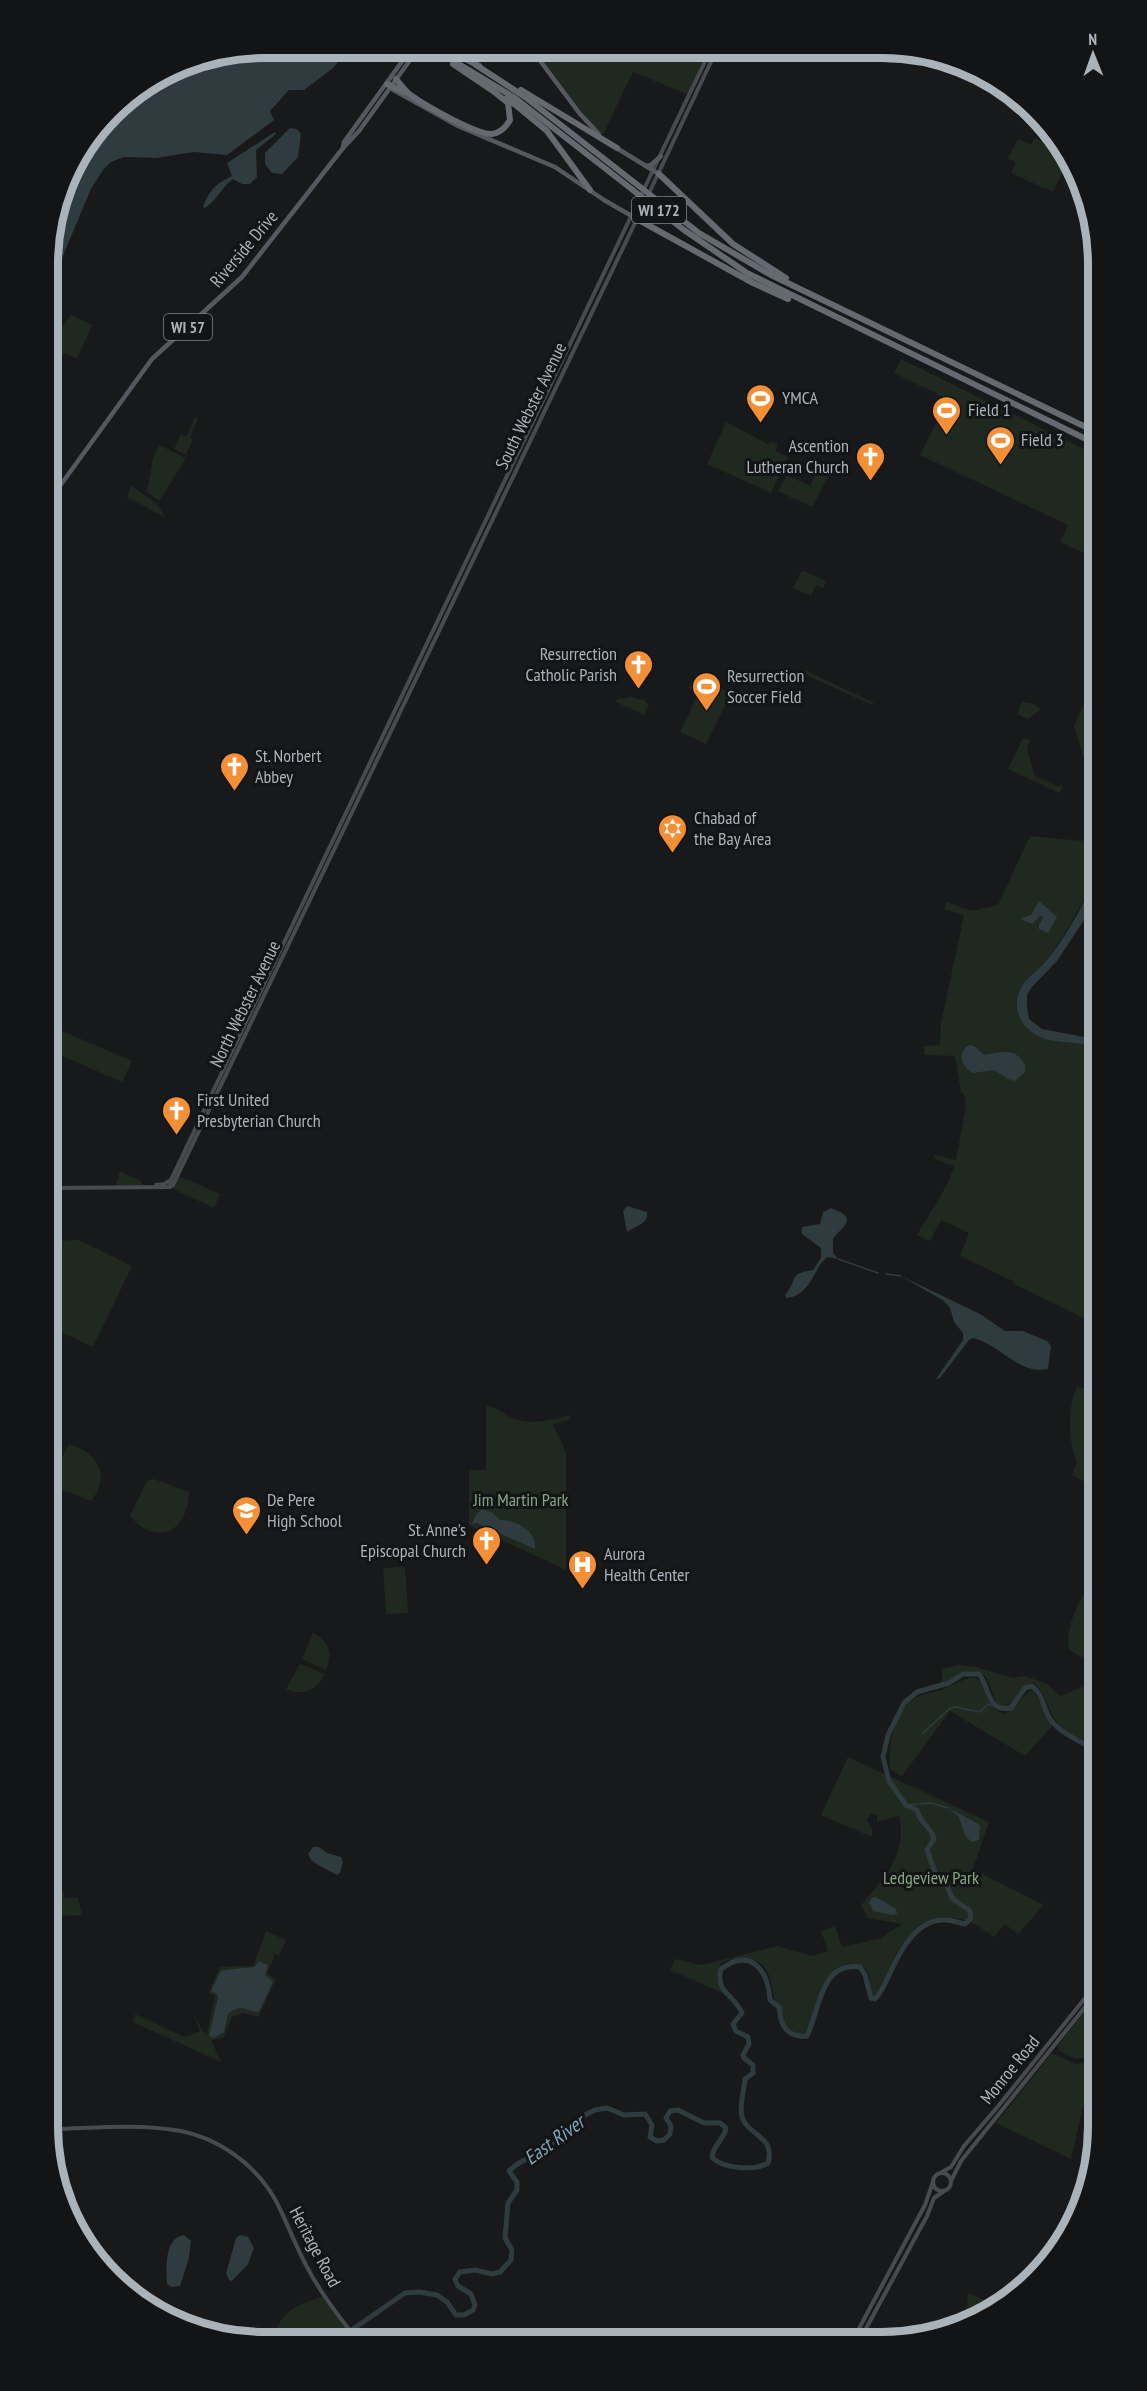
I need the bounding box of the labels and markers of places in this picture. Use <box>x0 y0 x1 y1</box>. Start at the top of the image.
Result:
sports icon: YMCA <box>745 382 777 424</box>
place label: YMCA <box>782 386 818 409</box>
sports icon: Field 1 <box>931 394 963 436</box>
place label: Field 1 <box>968 398 1011 421</box>
sports icon: Field 3 <box>984 424 1016 466</box>
place label: Field 3 <box>1021 428 1064 451</box>
place label: Ascention Lutheran Church <box>747 434 849 478</box>
church icon: Ascention Lutheran Church <box>854 440 886 482</box>
place label: Resurrection Catholic Parish <box>525 642 617 686</box>
church icon: Resurrection Catholic Parish <box>622 648 654 690</box>
place label: Resurrection Soccer Field <box>727 664 804 708</box>
sports icon: Resurrection Soccer Field <box>690 670 722 712</box>
place label: St. Norbert Abbey <box>255 744 321 788</box>
church icon: St. Norbert Abbey <box>218 750 250 792</box>
place label: Chabad of the Bay Area <box>694 806 771 850</box>
synagogue icon: Chabad of the Bay Area <box>657 812 689 854</box>
place label: First United Presbyterian Church <box>197 1088 321 1132</box>
church icon: First United Presbyterian Church <box>160 1094 192 1136</box>
place label: De Pere High School <box>267 1488 343 1532</box>
school or university icon: De Pere High School <box>230 1494 262 1536</box>
place label: St. Anne's Episcopal Church <box>360 1518 466 1562</box>
church icon: St. Anne's Episcopal Church <box>471 1524 503 1566</box>
place label: Aurora Health Center <box>604 1542 689 1586</box>
hospital icon: Aurora Health Center <box>567 1548 599 1590</box>

